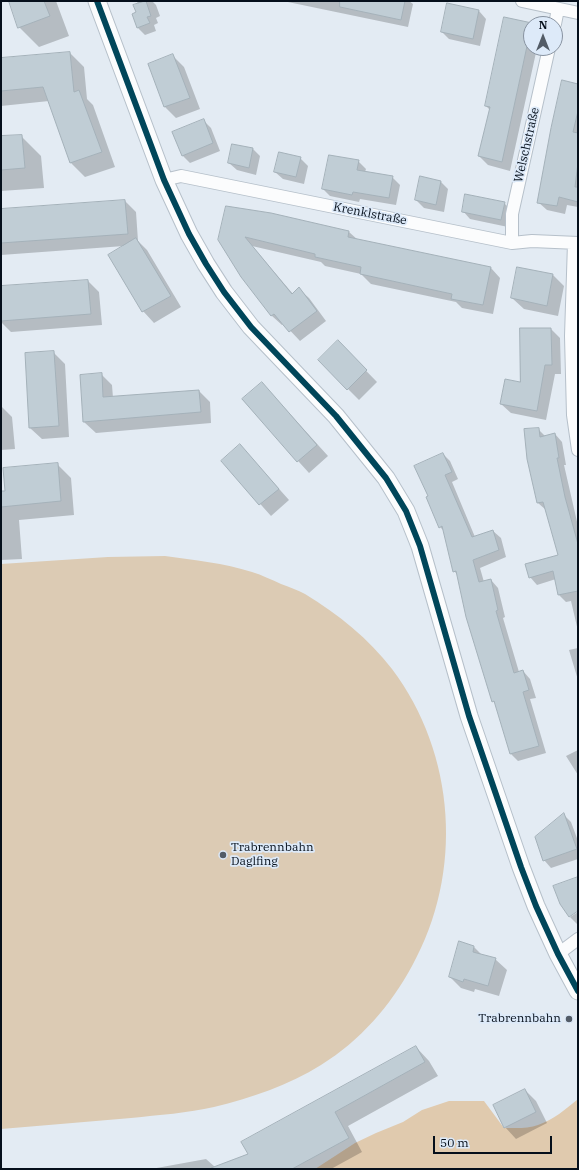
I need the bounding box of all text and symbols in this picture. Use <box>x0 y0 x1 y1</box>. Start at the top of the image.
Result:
north arrow <box>523 16 563 56</box>
text: N <box>539 18 547 32</box>
street label: Welschstraße <box>511 106 543 184</box>
street label: Krenklstraße <box>332 200 408 228</box>
place label: Trabrennbahn Daglfing <box>231 841 314 869</box>
marker: Trabrennbahn Daglfing <box>218 850 228 860</box>
place label: Trabrennbahn <box>478 1012 561 1026</box>
marker: Trabrennbahn <box>564 1014 574 1024</box>
scale bar <box>435 1128 554 1154</box>
text: 50 m <box>440 1135 469 1150</box>

